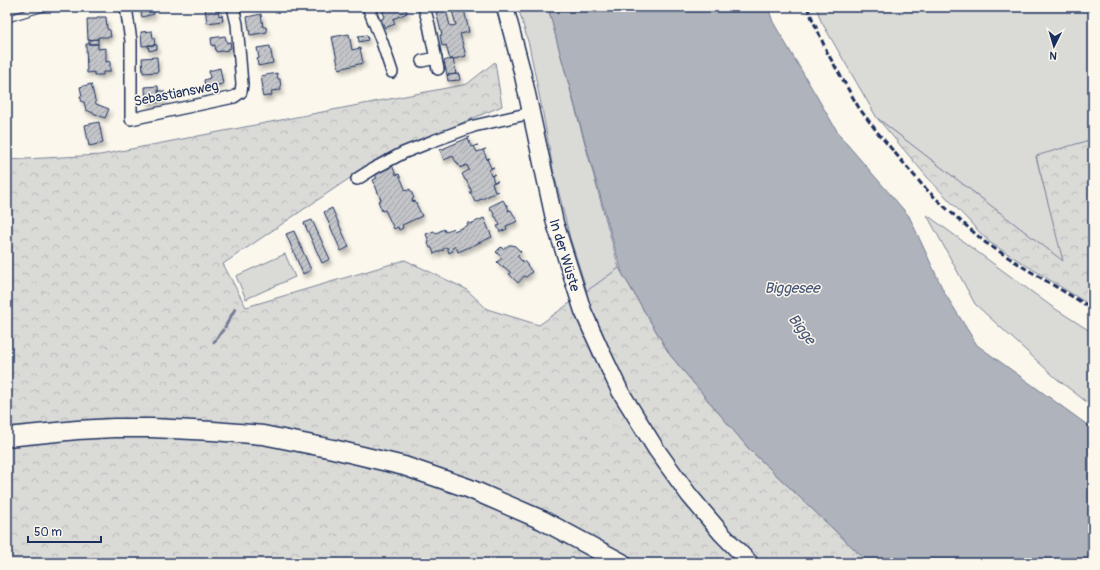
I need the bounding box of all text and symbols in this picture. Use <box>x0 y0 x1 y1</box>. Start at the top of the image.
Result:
north arrow <box>1034 26 1074 66</box>
text: N <box>1048 49 1057 62</box>
street label: Sebastiansweg <box>132 77 220 110</box>
street label: In der Wüste <box>545 217 584 294</box>
water label: Biggesee <box>764 279 821 298</box>
water label: Bigge <box>784 310 820 350</box>
scale bar <box>28 518 101 544</box>
text: 50 m <box>34 525 62 540</box>

